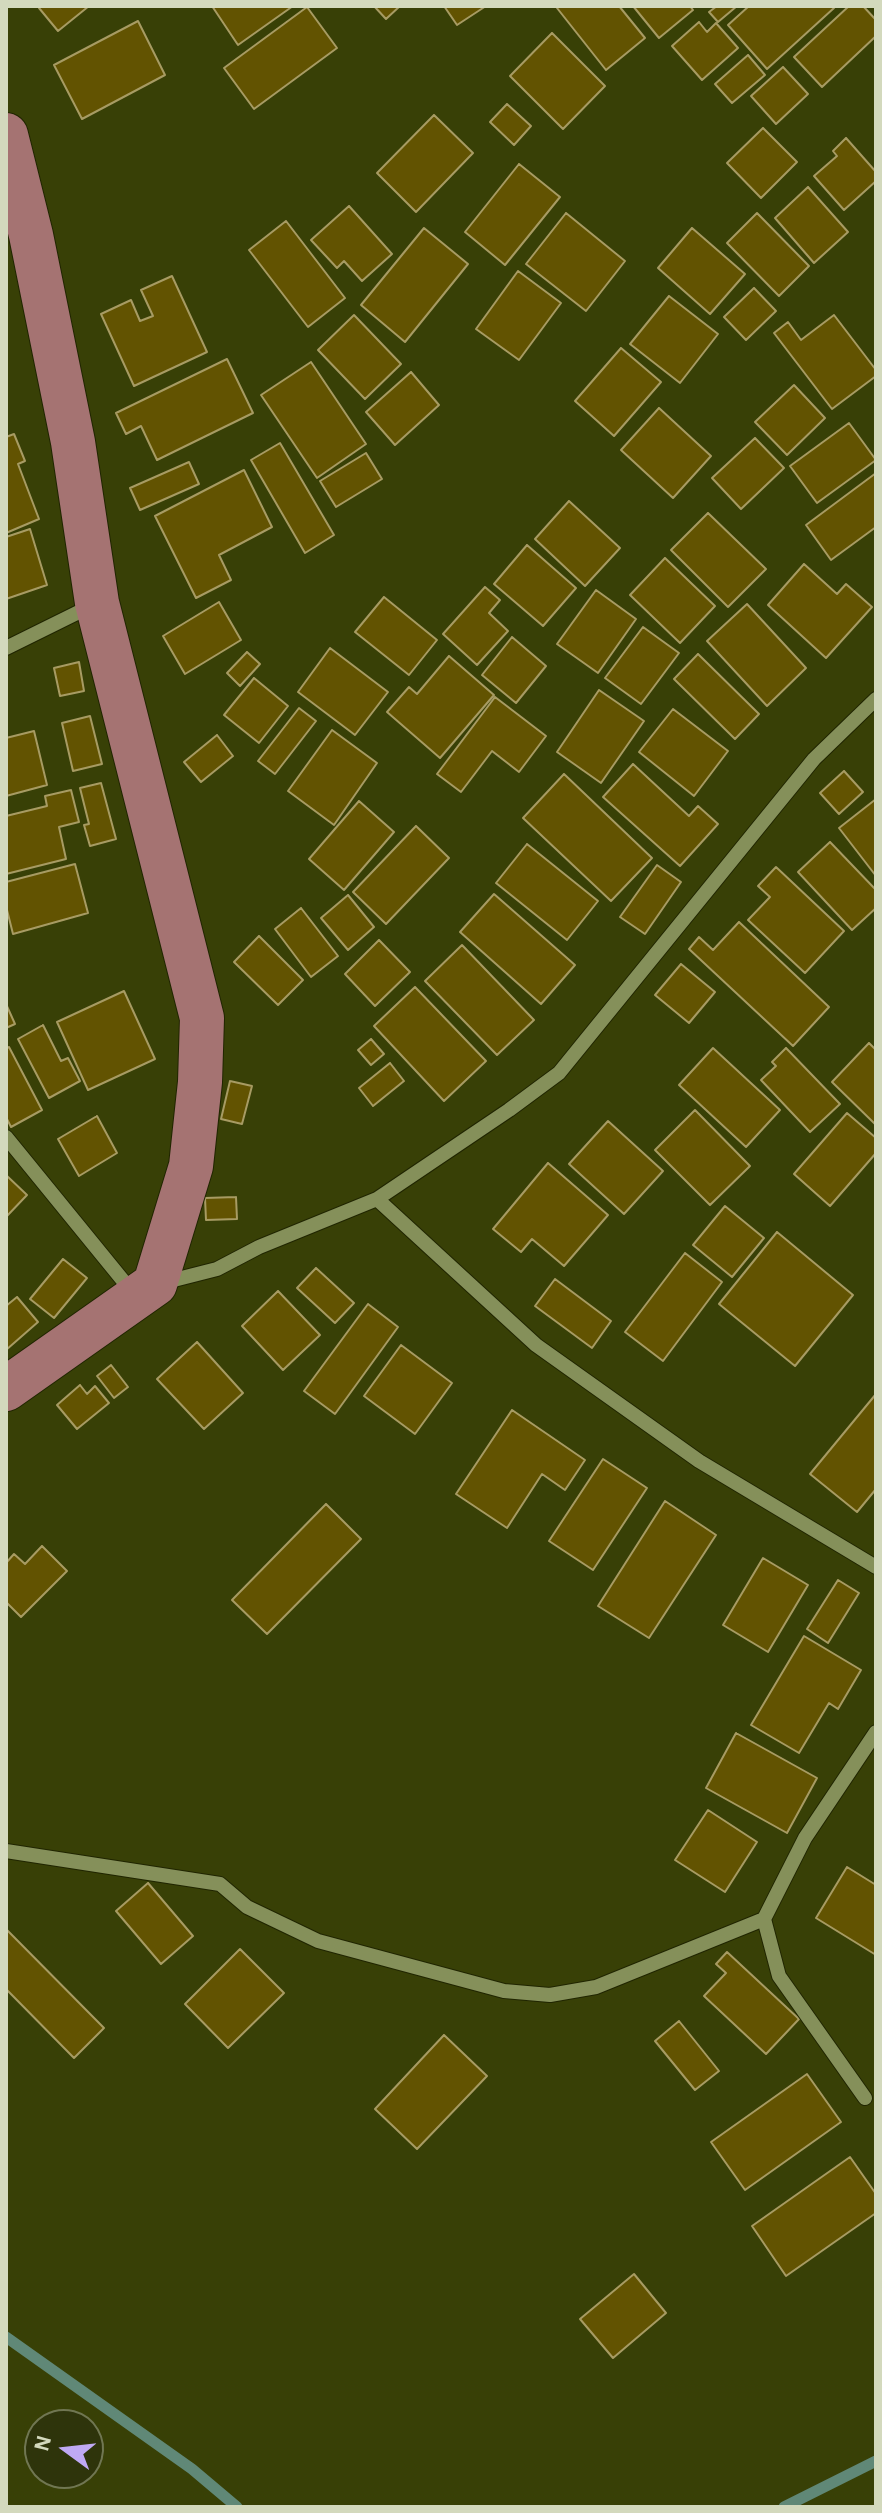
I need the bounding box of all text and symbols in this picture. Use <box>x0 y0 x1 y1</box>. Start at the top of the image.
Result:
north arrow <box>24 2409 104 2489</box>
text: N <box>30 2433 55 2454</box>

